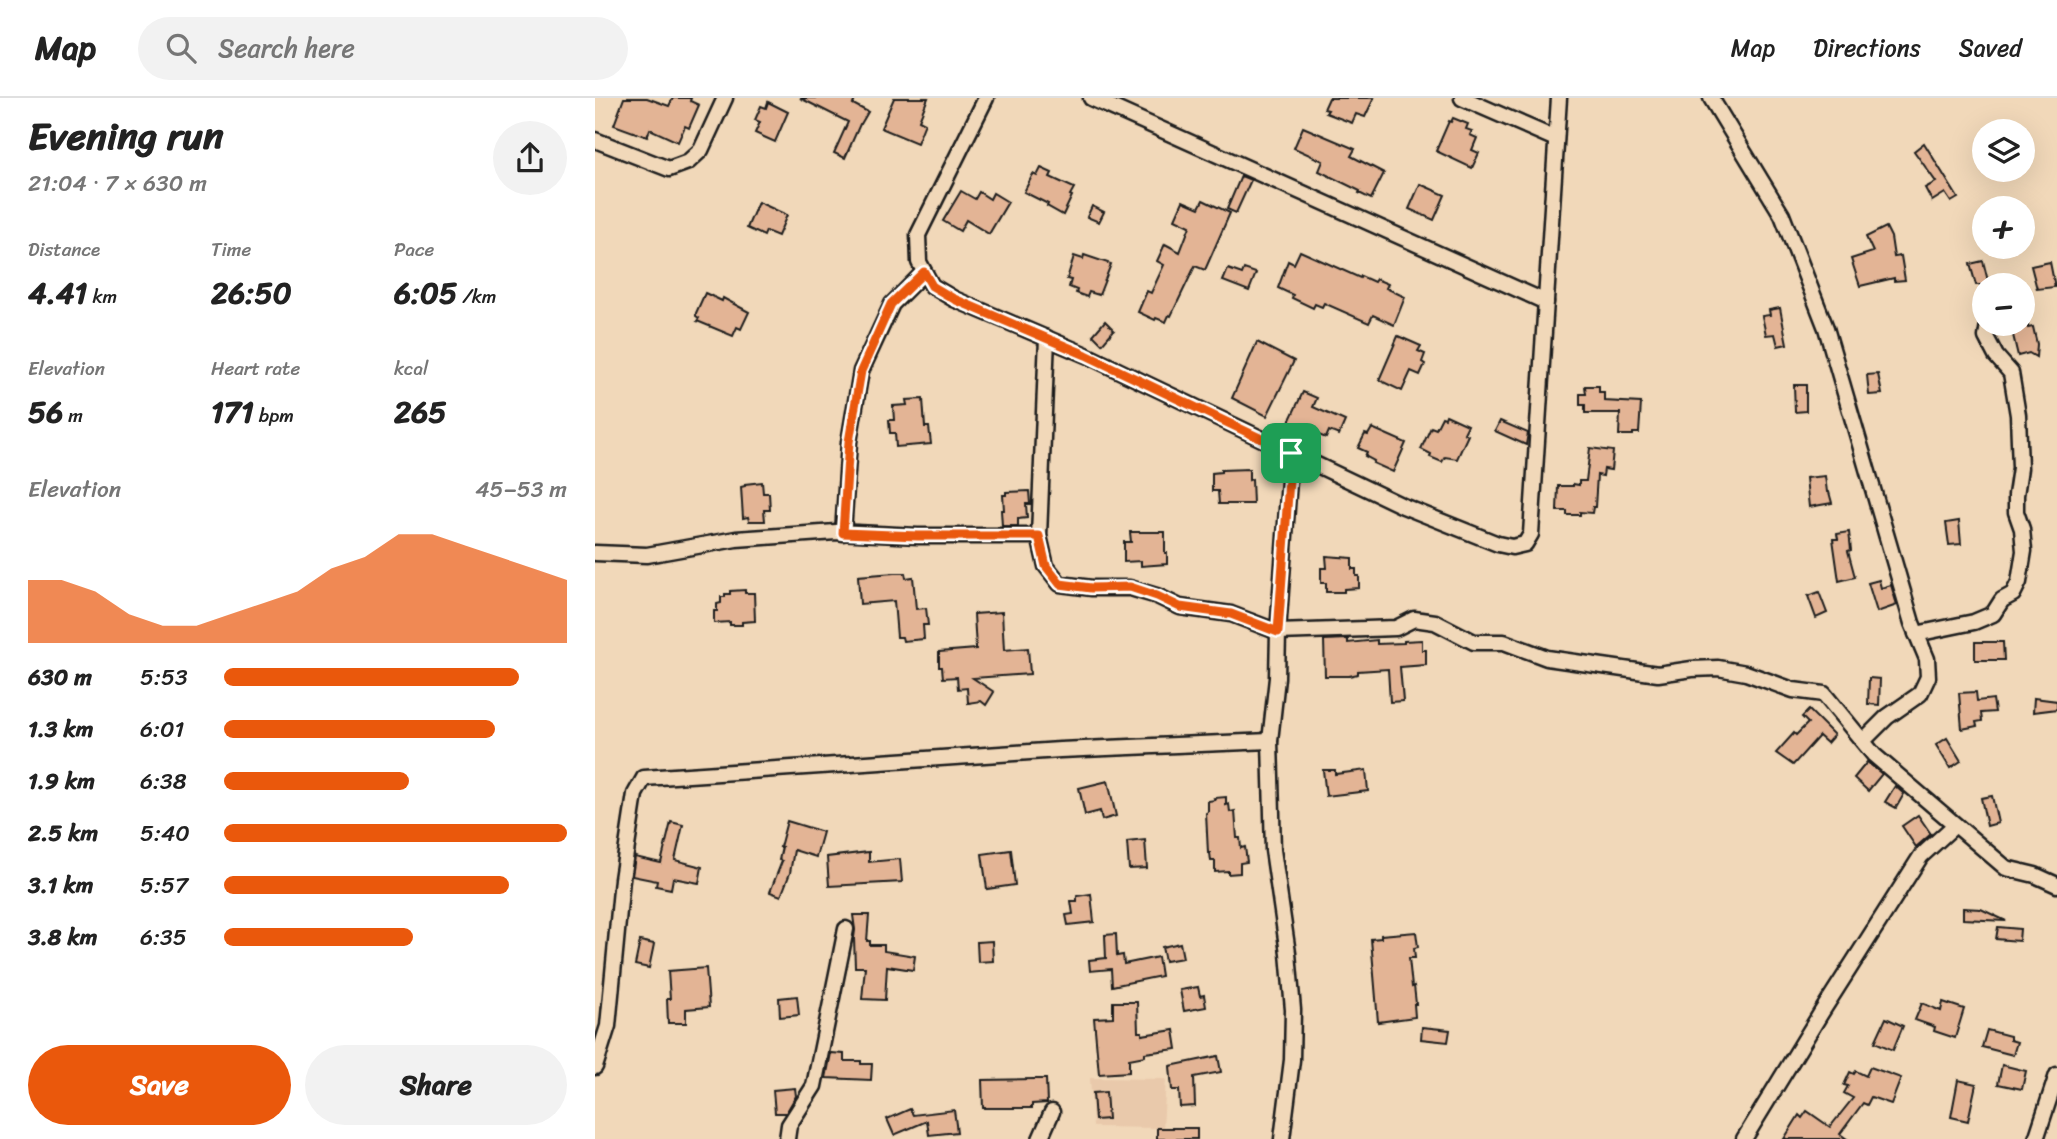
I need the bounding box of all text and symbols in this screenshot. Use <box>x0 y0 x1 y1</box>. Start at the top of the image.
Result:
search box <box>138 17 628 80</box>
text: Map <box>35 19 96 77</box>
text: Search here <box>218 25 355 71</box>
text: Map <box>1731 27 1775 69</box>
text: Directions <box>1813 27 1921 69</box>
text: Saved <box>1959 27 2022 69</box>
icon: search <box>162 29 200 67</box>
text: Evening run <box>28 103 224 170</box>
map controls <box>1972 119 2035 336</box>
button: layers <box>1972 119 2035 182</box>
button: share <box>493 121 567 195</box>
text: 21:04 · 7 × 630 m <box>28 163 207 204</box>
button: + <box>1972 196 2035 259</box>
text: Distance <box>28 233 100 266</box>
text: Time <box>211 233 251 266</box>
text: Pace <box>394 233 434 266</box>
text: 4.41 <box>28 266 87 320</box>
text: 26:50 <box>211 266 292 320</box>
text: 6:05 <box>394 266 457 320</box>
button: − <box>1972 273 2035 336</box>
text: km <box>87 280 117 313</box>
text: /km <box>457 280 496 313</box>
text: Elevation <box>28 352 105 385</box>
text: Heart rate <box>211 352 300 385</box>
text: kcal <box>394 352 429 385</box>
text: 56 <box>28 385 63 439</box>
text: 171 <box>211 385 254 439</box>
text: 265 <box>394 385 447 439</box>
text: m <box>63 399 83 432</box>
text: bpm <box>254 399 294 432</box>
pin <box>1261 423 1321 483</box>
icon: arrive <box>1272 434 1310 472</box>
text: Elevation <box>28 469 121 510</box>
text: 45–53 m <box>475 469 567 510</box>
text: 630 m <box>28 657 92 698</box>
text: 5:53 <box>140 657 188 698</box>
text: 1.3 km <box>28 709 93 750</box>
text: 6:01 <box>140 709 184 750</box>
text: 1.9 km <box>28 761 95 802</box>
text: 6:38 <box>140 761 187 802</box>
text: 2.5 km <box>28 813 98 854</box>
text: 5:40 <box>140 813 190 854</box>
text: 3.1 km <box>28 865 93 906</box>
text: 5:57 <box>140 865 188 906</box>
text: 3.8 km <box>28 917 97 958</box>
text: 6:35 <box>140 917 187 958</box>
button: Save <box>28 1045 291 1125</box>
button: Share <box>305 1045 567 1125</box>

